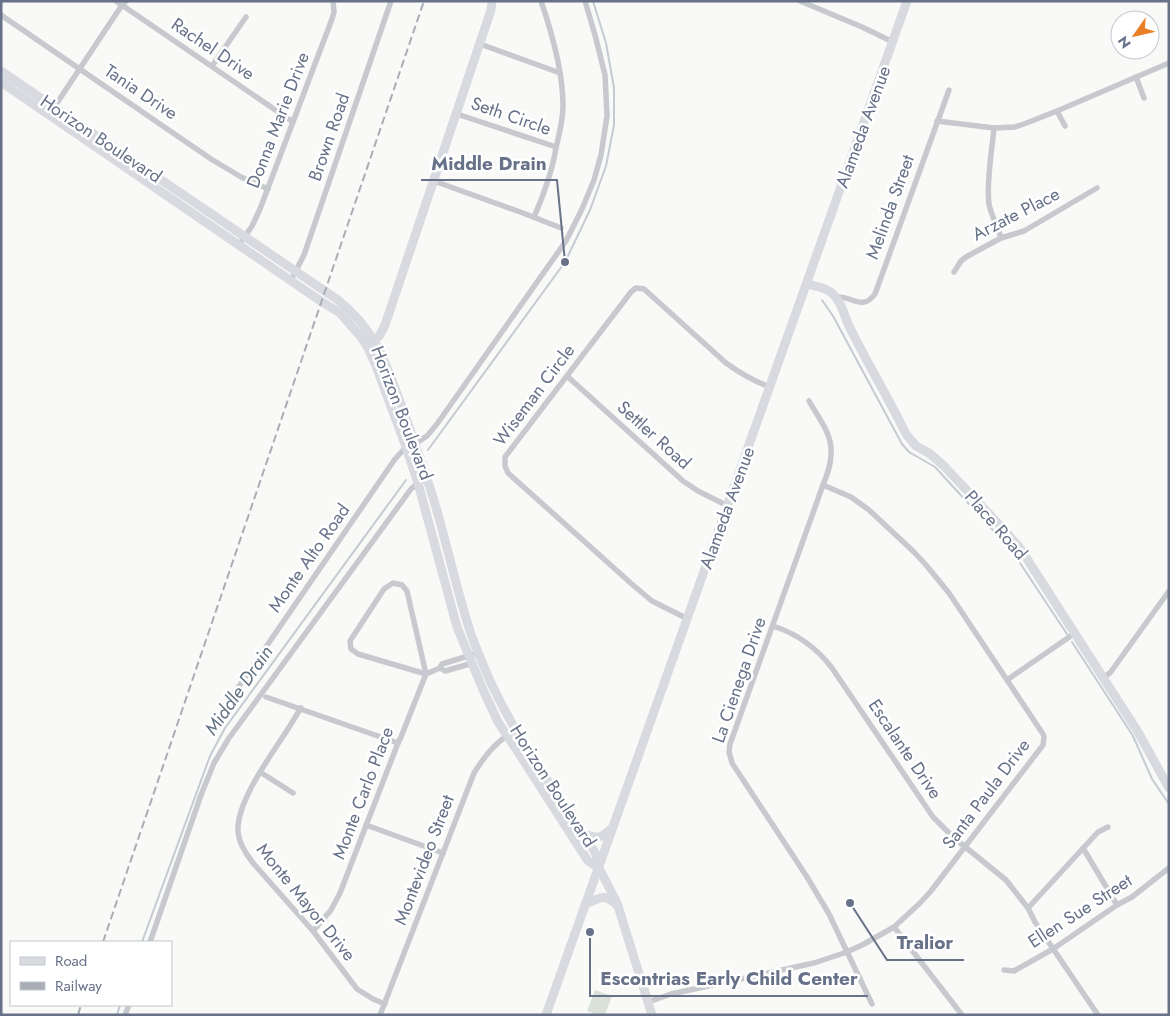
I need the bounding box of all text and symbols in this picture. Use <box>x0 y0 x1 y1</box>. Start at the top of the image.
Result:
north arrow <box>1110 10 1160 60</box>
street label: Rachel Drive <box>166 11 260 87</box>
text: N <box>1113 32 1136 52</box>
street label: Donna Marie Drive <box>240 48 316 192</box>
street label: Tania Drive <box>99 58 183 126</box>
street label: Alameda Avenue <box>829 62 897 192</box>
street label: Horizon Boulevard <box>35 89 167 189</box>
street label: Brown Road <box>302 90 356 184</box>
street label: Seth Circle <box>467 90 555 142</box>
callout: Middle Drain <box>421 146 557 180</box>
text: Middle Drain <box>431 150 547 177</box>
street label: Melinda Street <box>859 151 921 263</box>
street label: Arzate Place <box>968 181 1064 247</box>
street label: Wiseman Circle <box>487 339 581 451</box>
street label: Horizon Boulevard <box>364 342 440 484</box>
street label: Settler Road <box>611 395 697 475</box>
street label: Alameda Avenue <box>693 443 761 573</box>
street label: Place Road <box>958 484 1034 566</box>
street label: Monte Alto Road <box>262 498 356 618</box>
street label: La Cienega Drive <box>705 614 773 746</box>
water label: Middle Drain <box>198 640 279 741</box>
street label: Escalante Drive <box>862 694 948 804</box>
street label: Horizon Boulevard <box>504 719 602 853</box>
street label: Monte Carlo Place <box>326 723 400 863</box>
street label: Santa Paula Drive <box>936 733 1036 855</box>
street label: Montevideo Street <box>387 791 461 929</box>
street label: Monte Mayor Drive <box>250 837 362 967</box>
street label: Ellen Sue Street <box>1023 867 1138 954</box>
callout: Tralior <box>887 926 964 960</box>
text: Tralior <box>897 929 953 956</box>
legend <box>10 941 172 1006</box>
text: Road <box>55 950 87 972</box>
callout: Escontrias Early Child Center <box>590 962 868 996</box>
text: Escontrias Early Child Center <box>600 965 858 992</box>
text: Railway <box>55 975 102 997</box>

